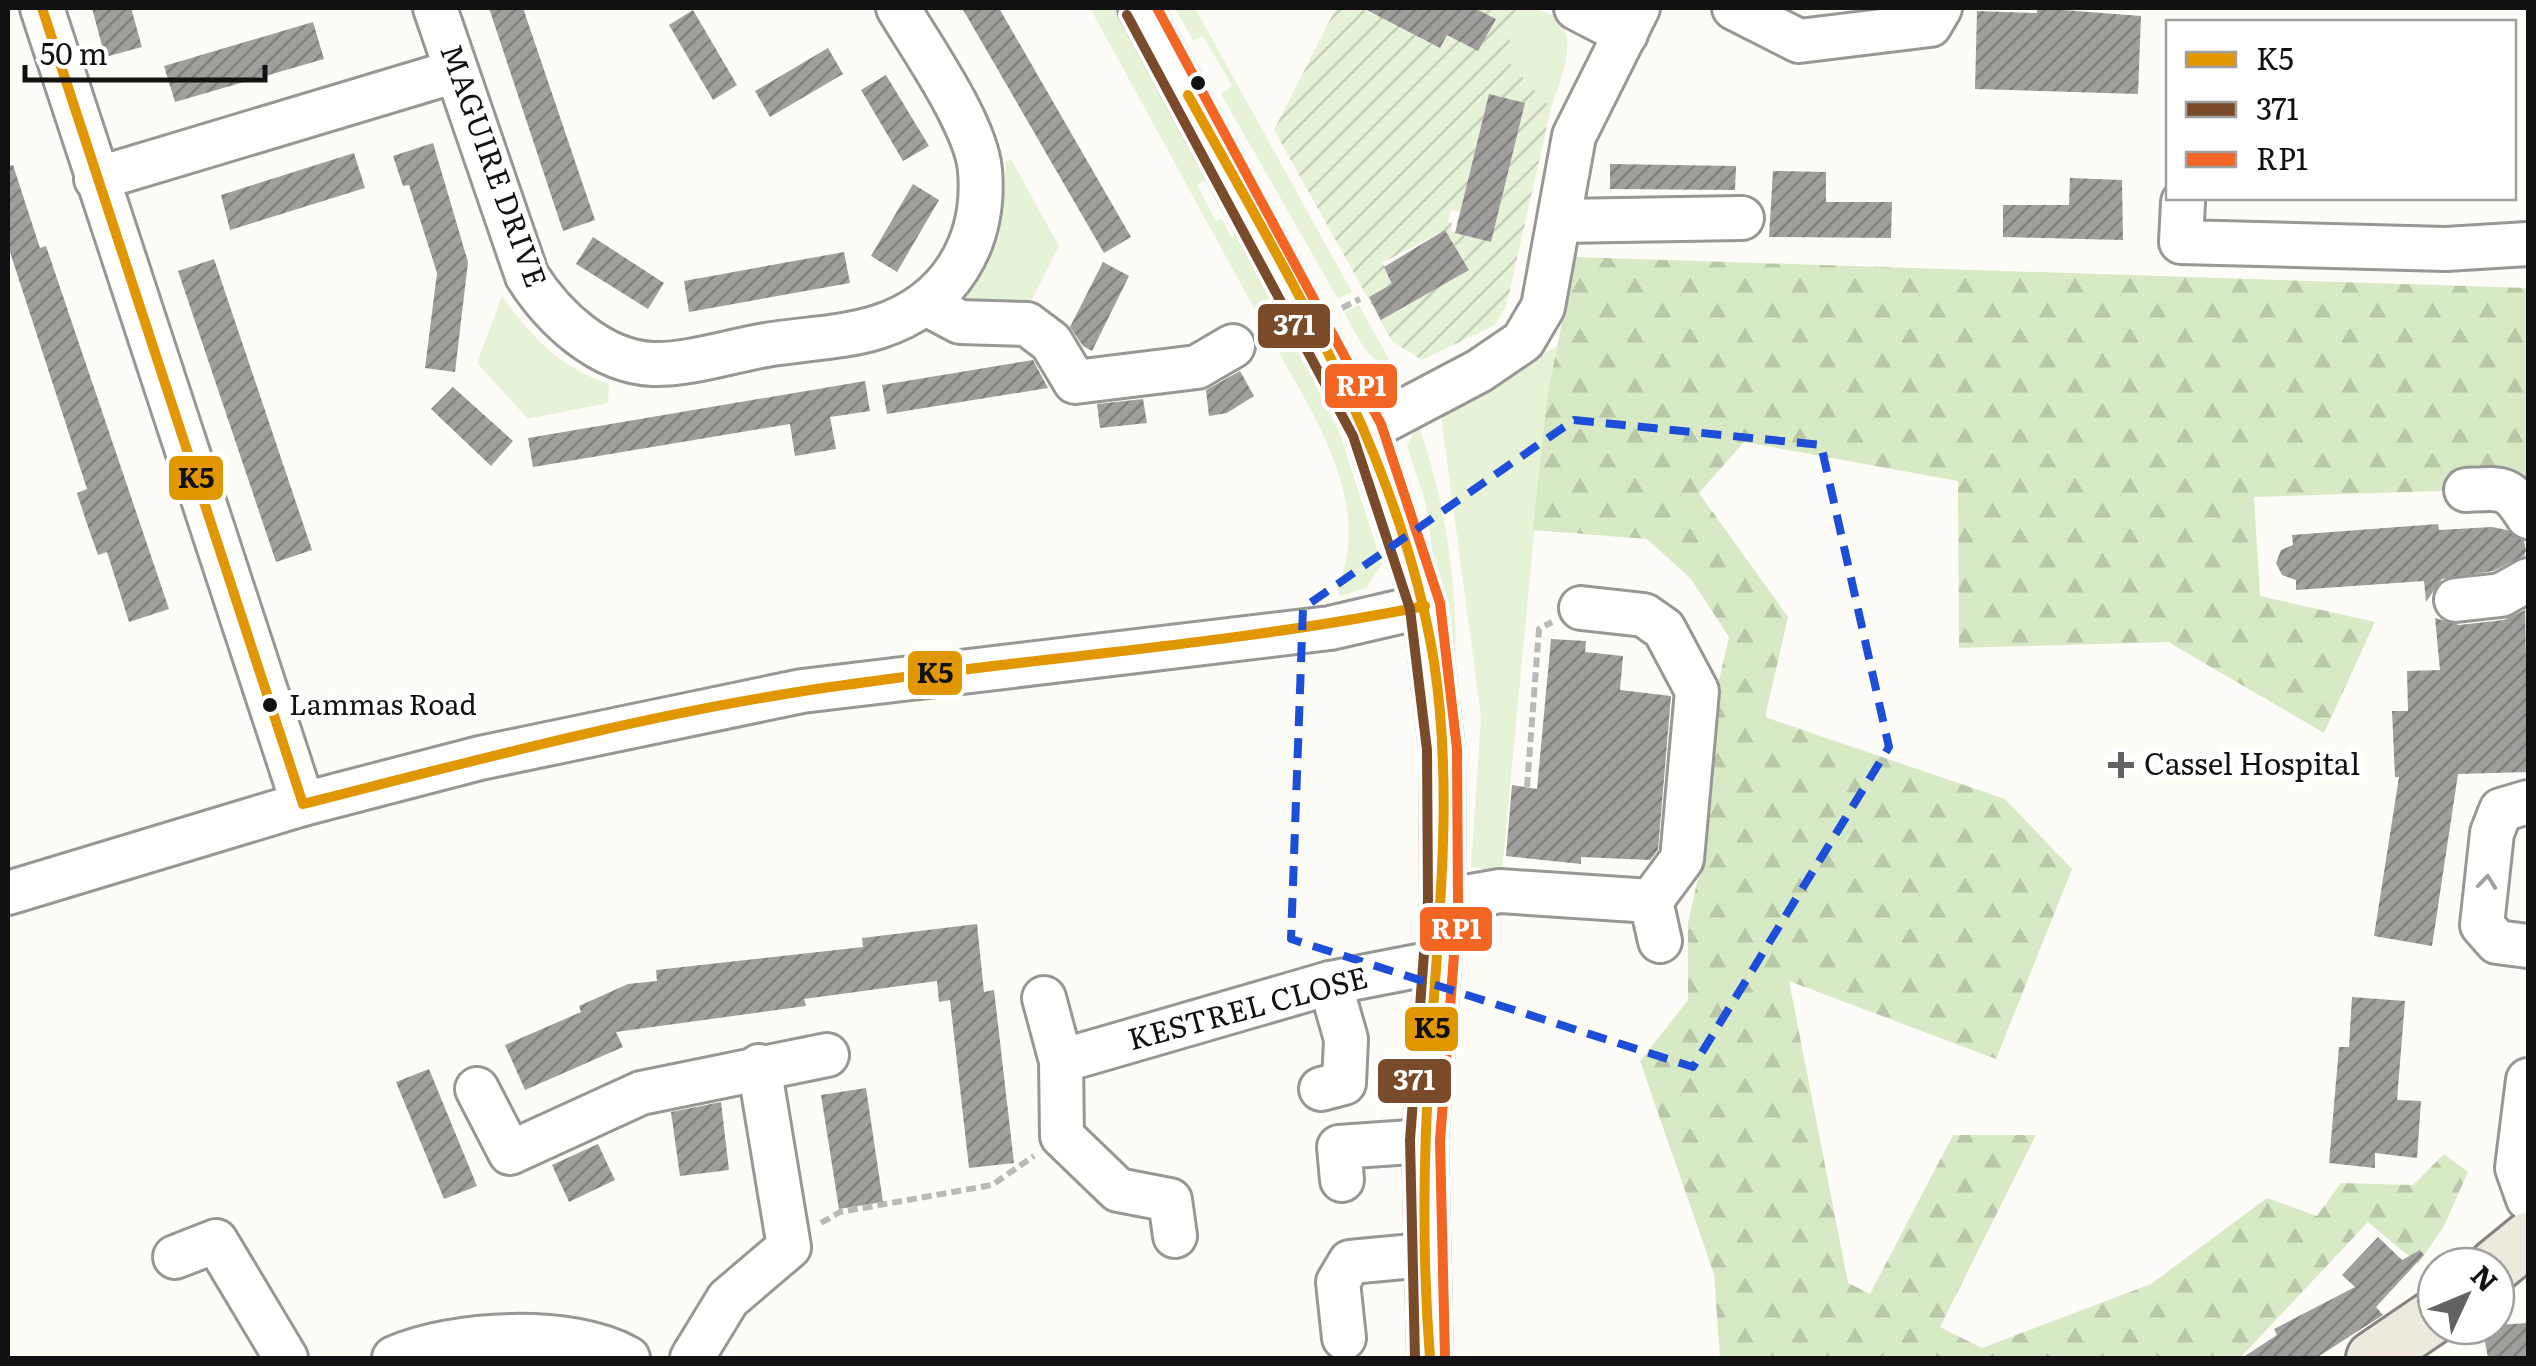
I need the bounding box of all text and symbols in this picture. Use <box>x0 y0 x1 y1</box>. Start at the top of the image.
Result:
scale bar <box>25 20 265 82</box>
legend <box>2166 20 2516 200</box>
text: 50 m <box>40 30 108 74</box>
text: K5 <box>2256 35 2294 79</box>
street label: MAGUIRE DRIVE <box>431 37 560 293</box>
unlabelled marker <box>1188 73 1208 93</box>
text: 371 <box>2256 85 2299 129</box>
text: RP1 <box>2256 135 2308 179</box>
line badge: 371 <box>1256 302 1332 350</box>
text: 371 <box>1273 302 1315 344</box>
line badge: RP1 <box>1323 362 1399 410</box>
text: RP1 <box>1336 363 1387 405</box>
line badge: K5 <box>167 454 225 502</box>
text: K5 <box>177 455 215 497</box>
line badge: K5 <box>906 649 964 697</box>
text: K5 <box>916 650 954 692</box>
place label: Lammas Road <box>289 682 477 724</box>
marker: Lammas Road <box>260 695 280 715</box>
place label: Cassel Hospital <box>2144 740 2360 784</box>
marker: Cassel Hospital <box>2108 752 2134 778</box>
one-way arrow <box>2476 874 2497 890</box>
line badge: RP1 <box>1418 905 1494 953</box>
text: RP1 <box>1431 906 1482 948</box>
street label: KESTREL CLOSE <box>1122 953 1372 1059</box>
line badge: K5 <box>1403 1005 1460 1053</box>
text: K5 <box>1413 1005 1451 1047</box>
line badge: 371 <box>1376 1057 1453 1105</box>
text: 371 <box>1393 1057 1435 1099</box>
north arrow <box>2416 1246 2516 1346</box>
text: N <box>2462 1254 2509 1300</box>

